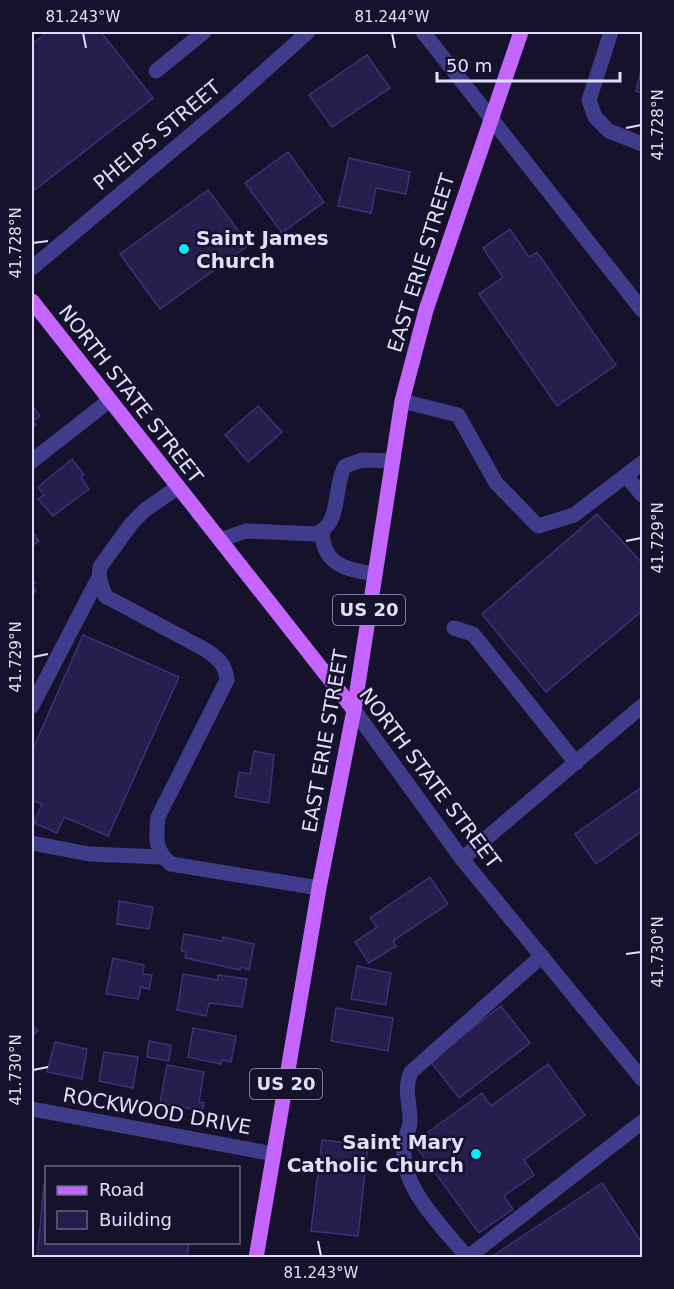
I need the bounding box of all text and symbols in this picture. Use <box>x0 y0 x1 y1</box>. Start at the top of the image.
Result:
text: 81.243°W <box>46 8 121 26</box>
text: 81.244°W <box>355 8 430 26</box>
scale bar <box>437 45 620 83</box>
text: 50 m <box>446 55 492 76</box>
street label: PHELPS STREET <box>89 74 226 195</box>
text: 41.728°N <box>649 89 667 161</box>
street label: EAST ERIE STREET <box>382 170 460 355</box>
text: 41.728°N <box>7 207 25 279</box>
place label: Saint James Church <box>196 226 329 273</box>
marker: Saint James Church <box>177 242 191 256</box>
street label: NORTH STATE STREET <box>54 300 209 489</box>
text: 41.729°N <box>649 502 667 574</box>
road number: US 20 <box>333 595 405 625</box>
text: 41.729°N <box>7 621 25 693</box>
street label: EAST ERIE STREET <box>297 647 353 834</box>
street label: NORTH STATE STREET <box>354 683 506 874</box>
text: 41.730°N <box>649 916 667 988</box>
text: 41.730°N <box>7 1034 25 1106</box>
road number: US 20 <box>250 1069 322 1099</box>
street label: ROCKWOOD DRIVE <box>61 1083 253 1139</box>
place label: Saint Mary Catholic Church <box>287 1130 464 1177</box>
marker: Saint Mary Catholic Church <box>469 1147 483 1161</box>
legend <box>45 1166 240 1244</box>
text: Road <box>99 1179 144 1200</box>
text: Building <box>99 1209 172 1230</box>
text: 81.243°W <box>284 1264 359 1282</box>

